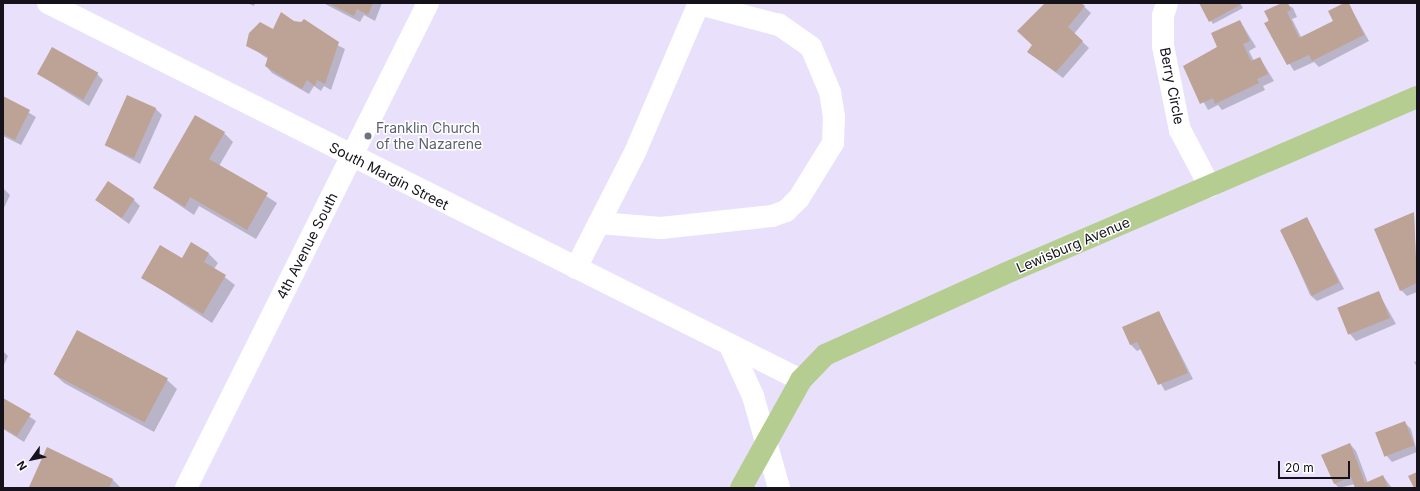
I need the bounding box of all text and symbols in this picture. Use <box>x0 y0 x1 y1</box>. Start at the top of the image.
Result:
street label: Berry Circle <box>1156 46 1188 126</box>
place label: Franklin Church of the Nazarene <box>376 120 482 152</box>
marker: Franklin Church of the Nazarene <box>363 131 373 141</box>
street label: South Margin Street <box>327 139 451 213</box>
street label: 4th Avenue South <box>273 190 341 302</box>
street label: Lewisburg Avenue <box>1014 214 1132 276</box>
north arrow <box>12 439 52 479</box>
scale bar <box>1280 453 1352 479</box>
text: N <box>14 458 30 473</box>
text: 20 m <box>1285 460 1314 475</box>

